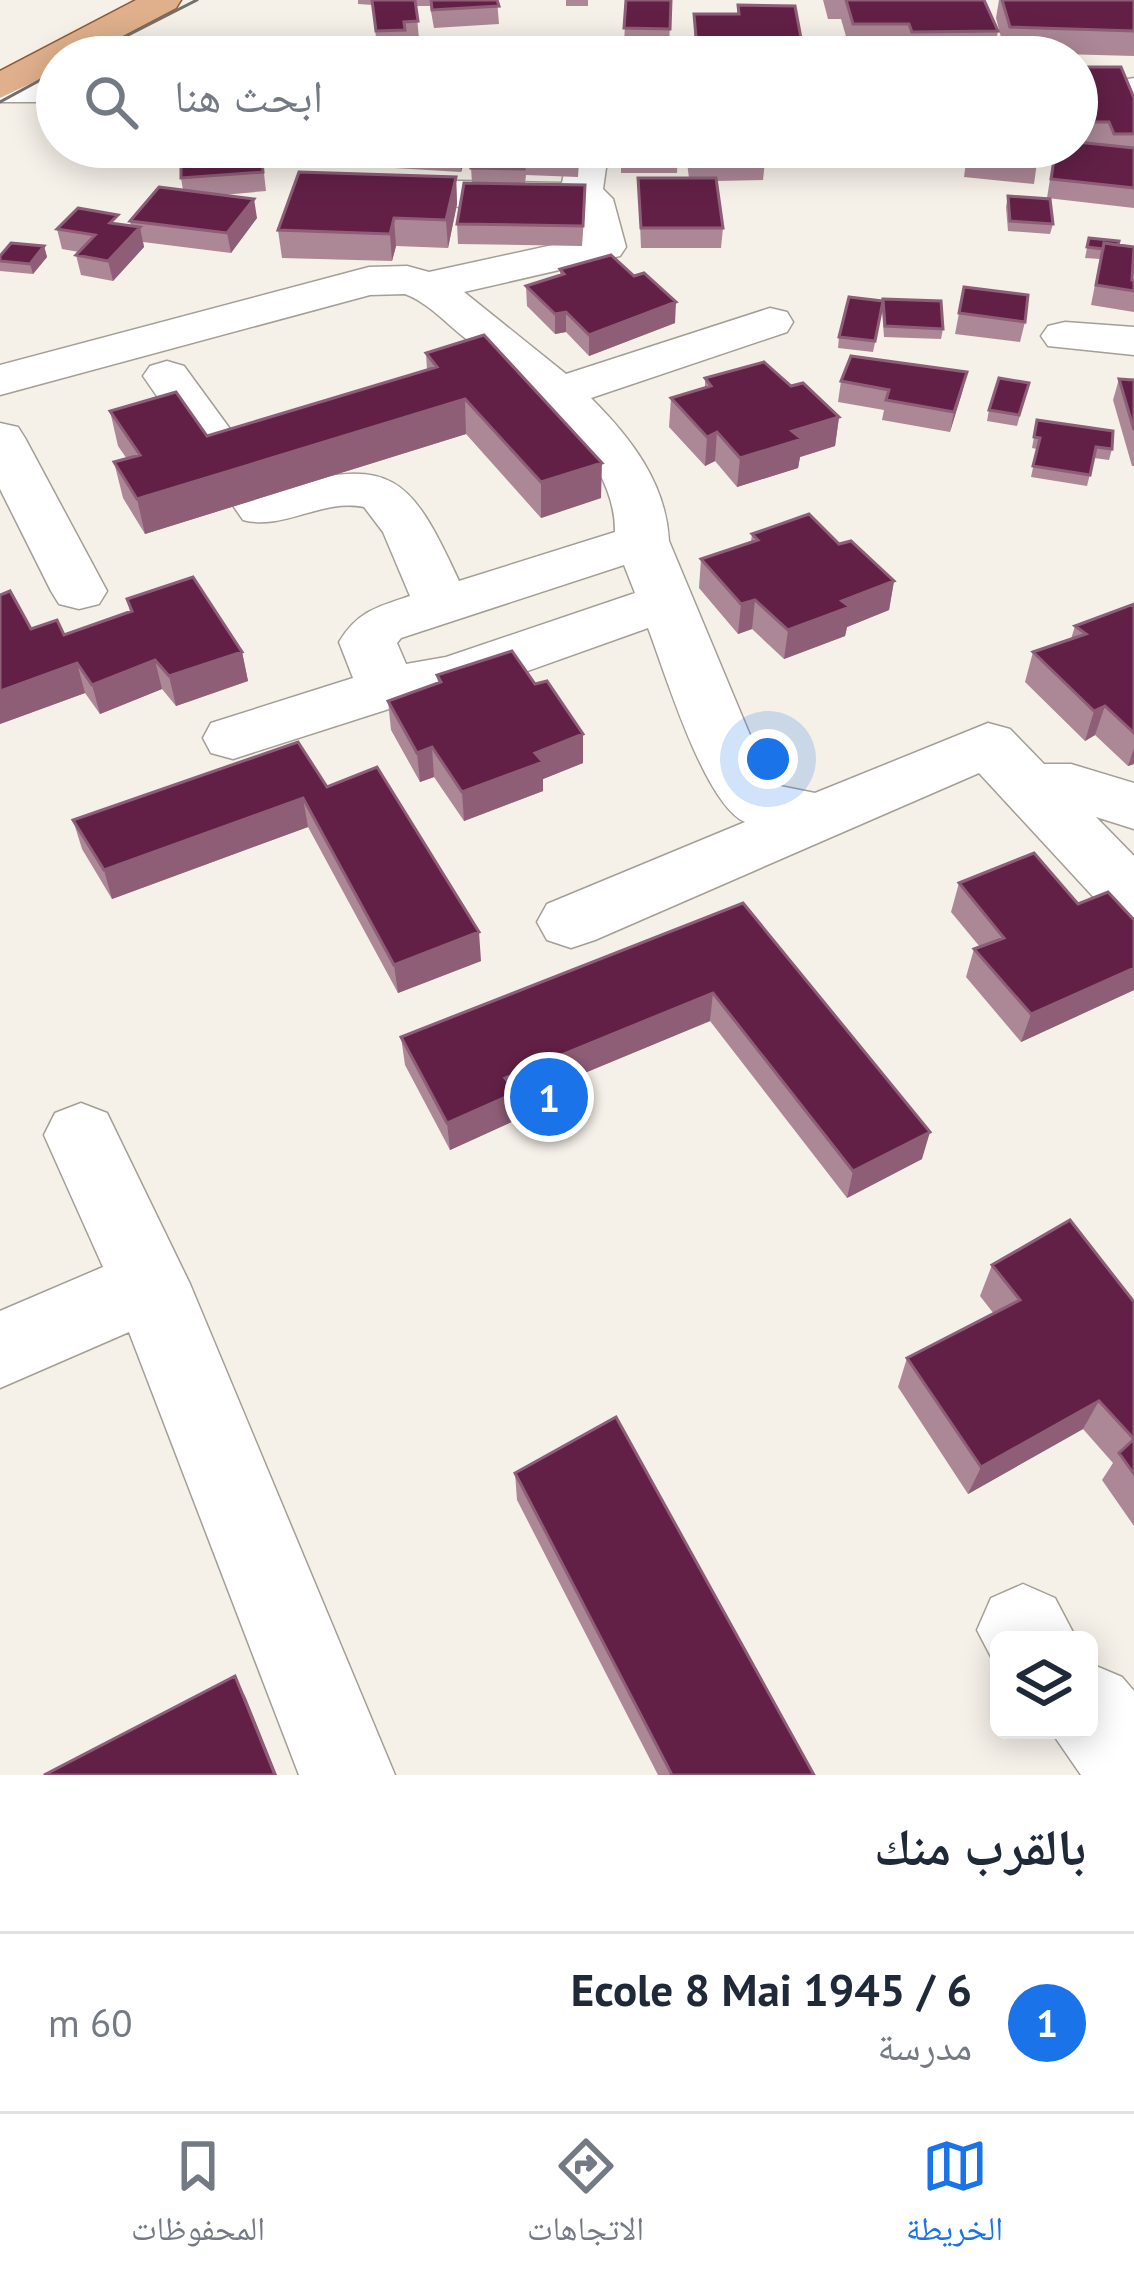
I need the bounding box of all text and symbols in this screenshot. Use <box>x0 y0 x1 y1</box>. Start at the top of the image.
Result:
search box <box>36 36 1098 168</box>
text: ابحث هنا <box>174 66 323 124</box>
icon: search <box>78 69 144 135</box>
your location <box>738 729 798 789</box>
pin: 1 <box>510 1052 588 1142</box>
map controls <box>990 1631 1098 1739</box>
button: layers <box>990 1631 1098 1739</box>
text: بالقرب منك <box>874 1813 1086 1879</box>
text: Ecole 8 Mai 1945 / 6 <box>571 1960 972 2018</box>
text: 60 m <box>48 1997 133 2048</box>
text: 1 <box>1036 1997 1058 2048</box>
text: مدرسة <box>877 2020 972 2071</box>
tab: المحفوظات <box>131 2133 265 2261</box>
tab: الاتجاهات <box>527 2133 644 2261</box>
tab: الخريطة <box>906 2133 1003 2261</box>

